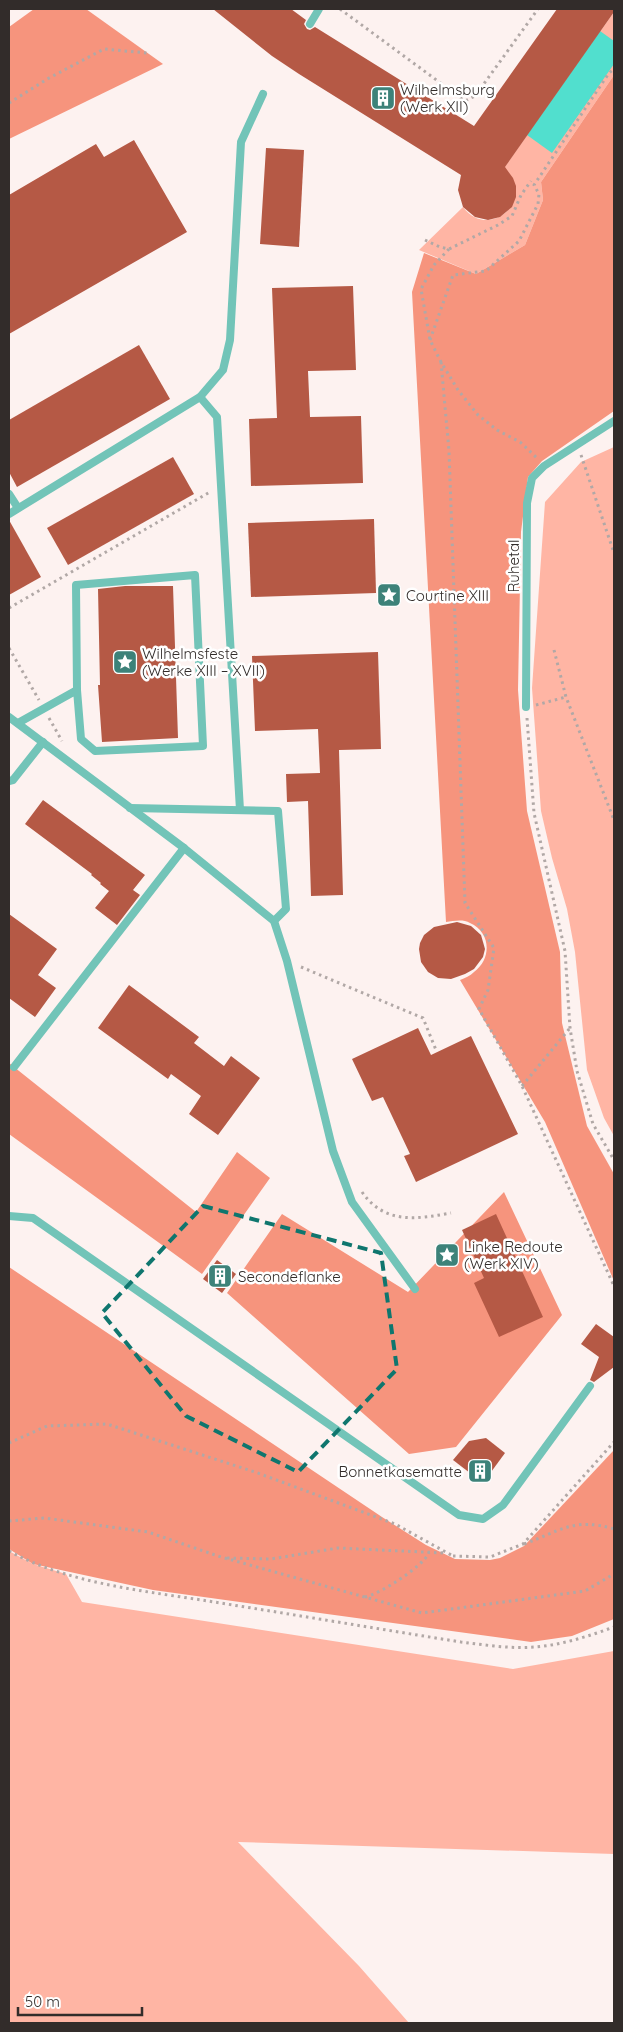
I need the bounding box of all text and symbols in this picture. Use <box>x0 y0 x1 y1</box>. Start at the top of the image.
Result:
place label: Wilhelmsburg (Werk XII) <box>400 80 495 116</box>
building icon: Wilhelmsburg (Werk XII) <box>370 85 396 111</box>
street label: Ruhetal <box>504 539 523 593</box>
place icon: Courtine XIII <box>376 582 402 608</box>
place label: Courtine XIII <box>406 586 489 605</box>
place label: Wilhelmsfeste (Werke XIII – XVII) <box>142 644 265 680</box>
place icon: Wilhelmsfeste (Werke XIII – XVII) <box>112 649 138 675</box>
place label: Linke Redoute (Werk XIV) <box>464 1237 563 1273</box>
place icon: Linke Redoute (Werk XIV) <box>434 1242 460 1268</box>
building icon: Secondeflanke <box>207 1263 233 1289</box>
place label: Secondeflanke <box>238 1267 341 1286</box>
building icon: Bonnetkasematte <box>467 1458 493 1484</box>
place label: Bonnetkasematte <box>338 1462 462 1481</box>
scale bar <box>18 1984 141 2016</box>
text: 50 m <box>25 1992 60 2011</box>

